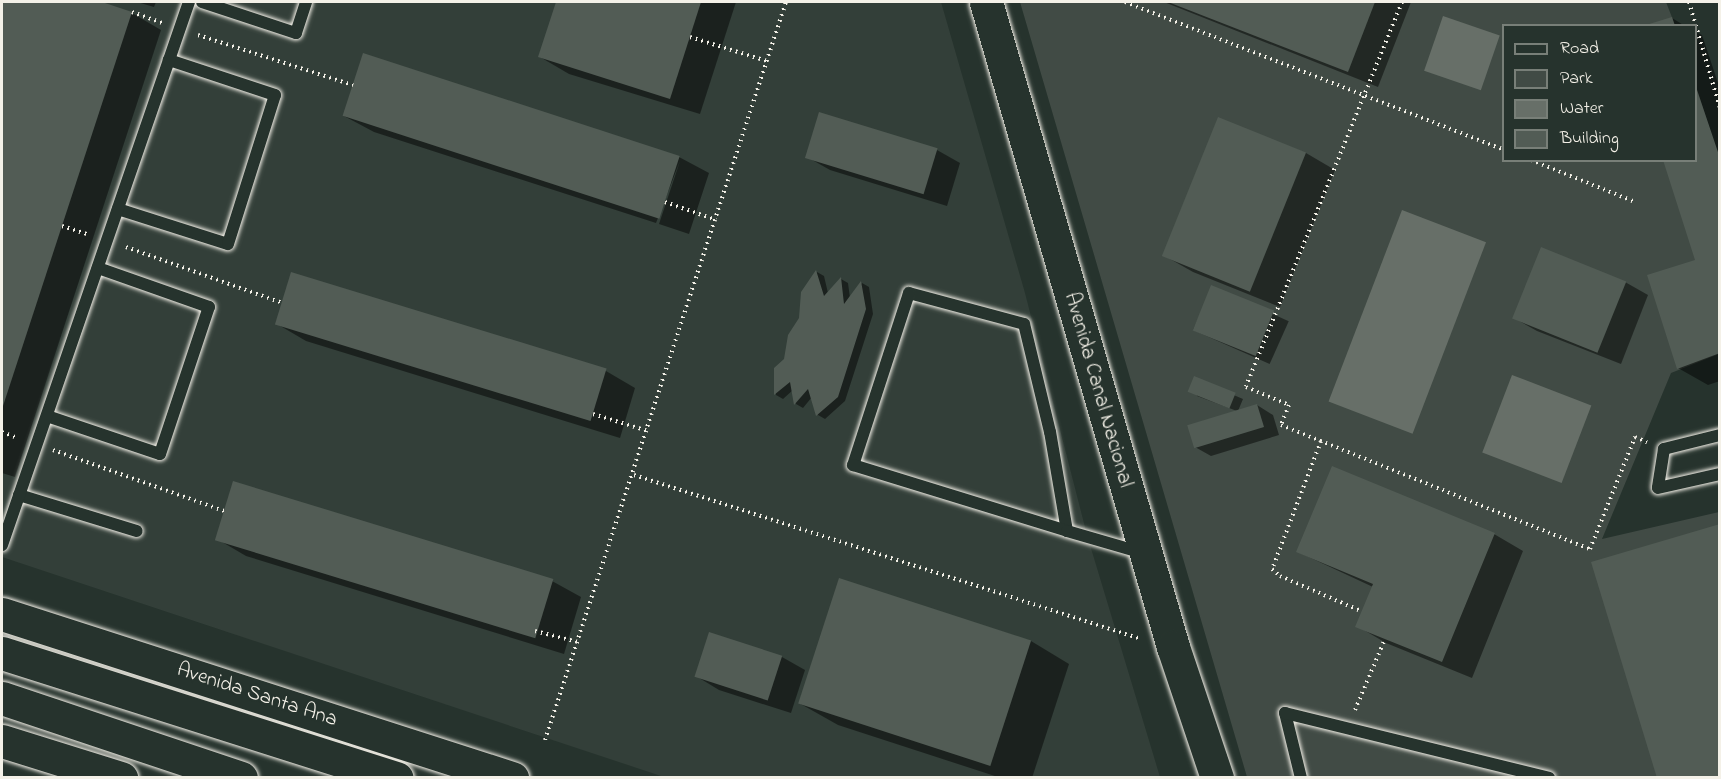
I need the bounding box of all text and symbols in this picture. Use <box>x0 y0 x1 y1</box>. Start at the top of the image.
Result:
legend <box>1502 24 1697 162</box>
text: Road <box>1560 36 1599 62</box>
text: Park <box>1560 66 1593 92</box>
text: Water <box>1560 96 1603 122</box>
text: Building <box>1560 126 1619 152</box>
street label: Avenida Canal Nacional <box>1058 290 1138 490</box>
street label: Avenida Santa Ana <box>174 657 340 733</box>

